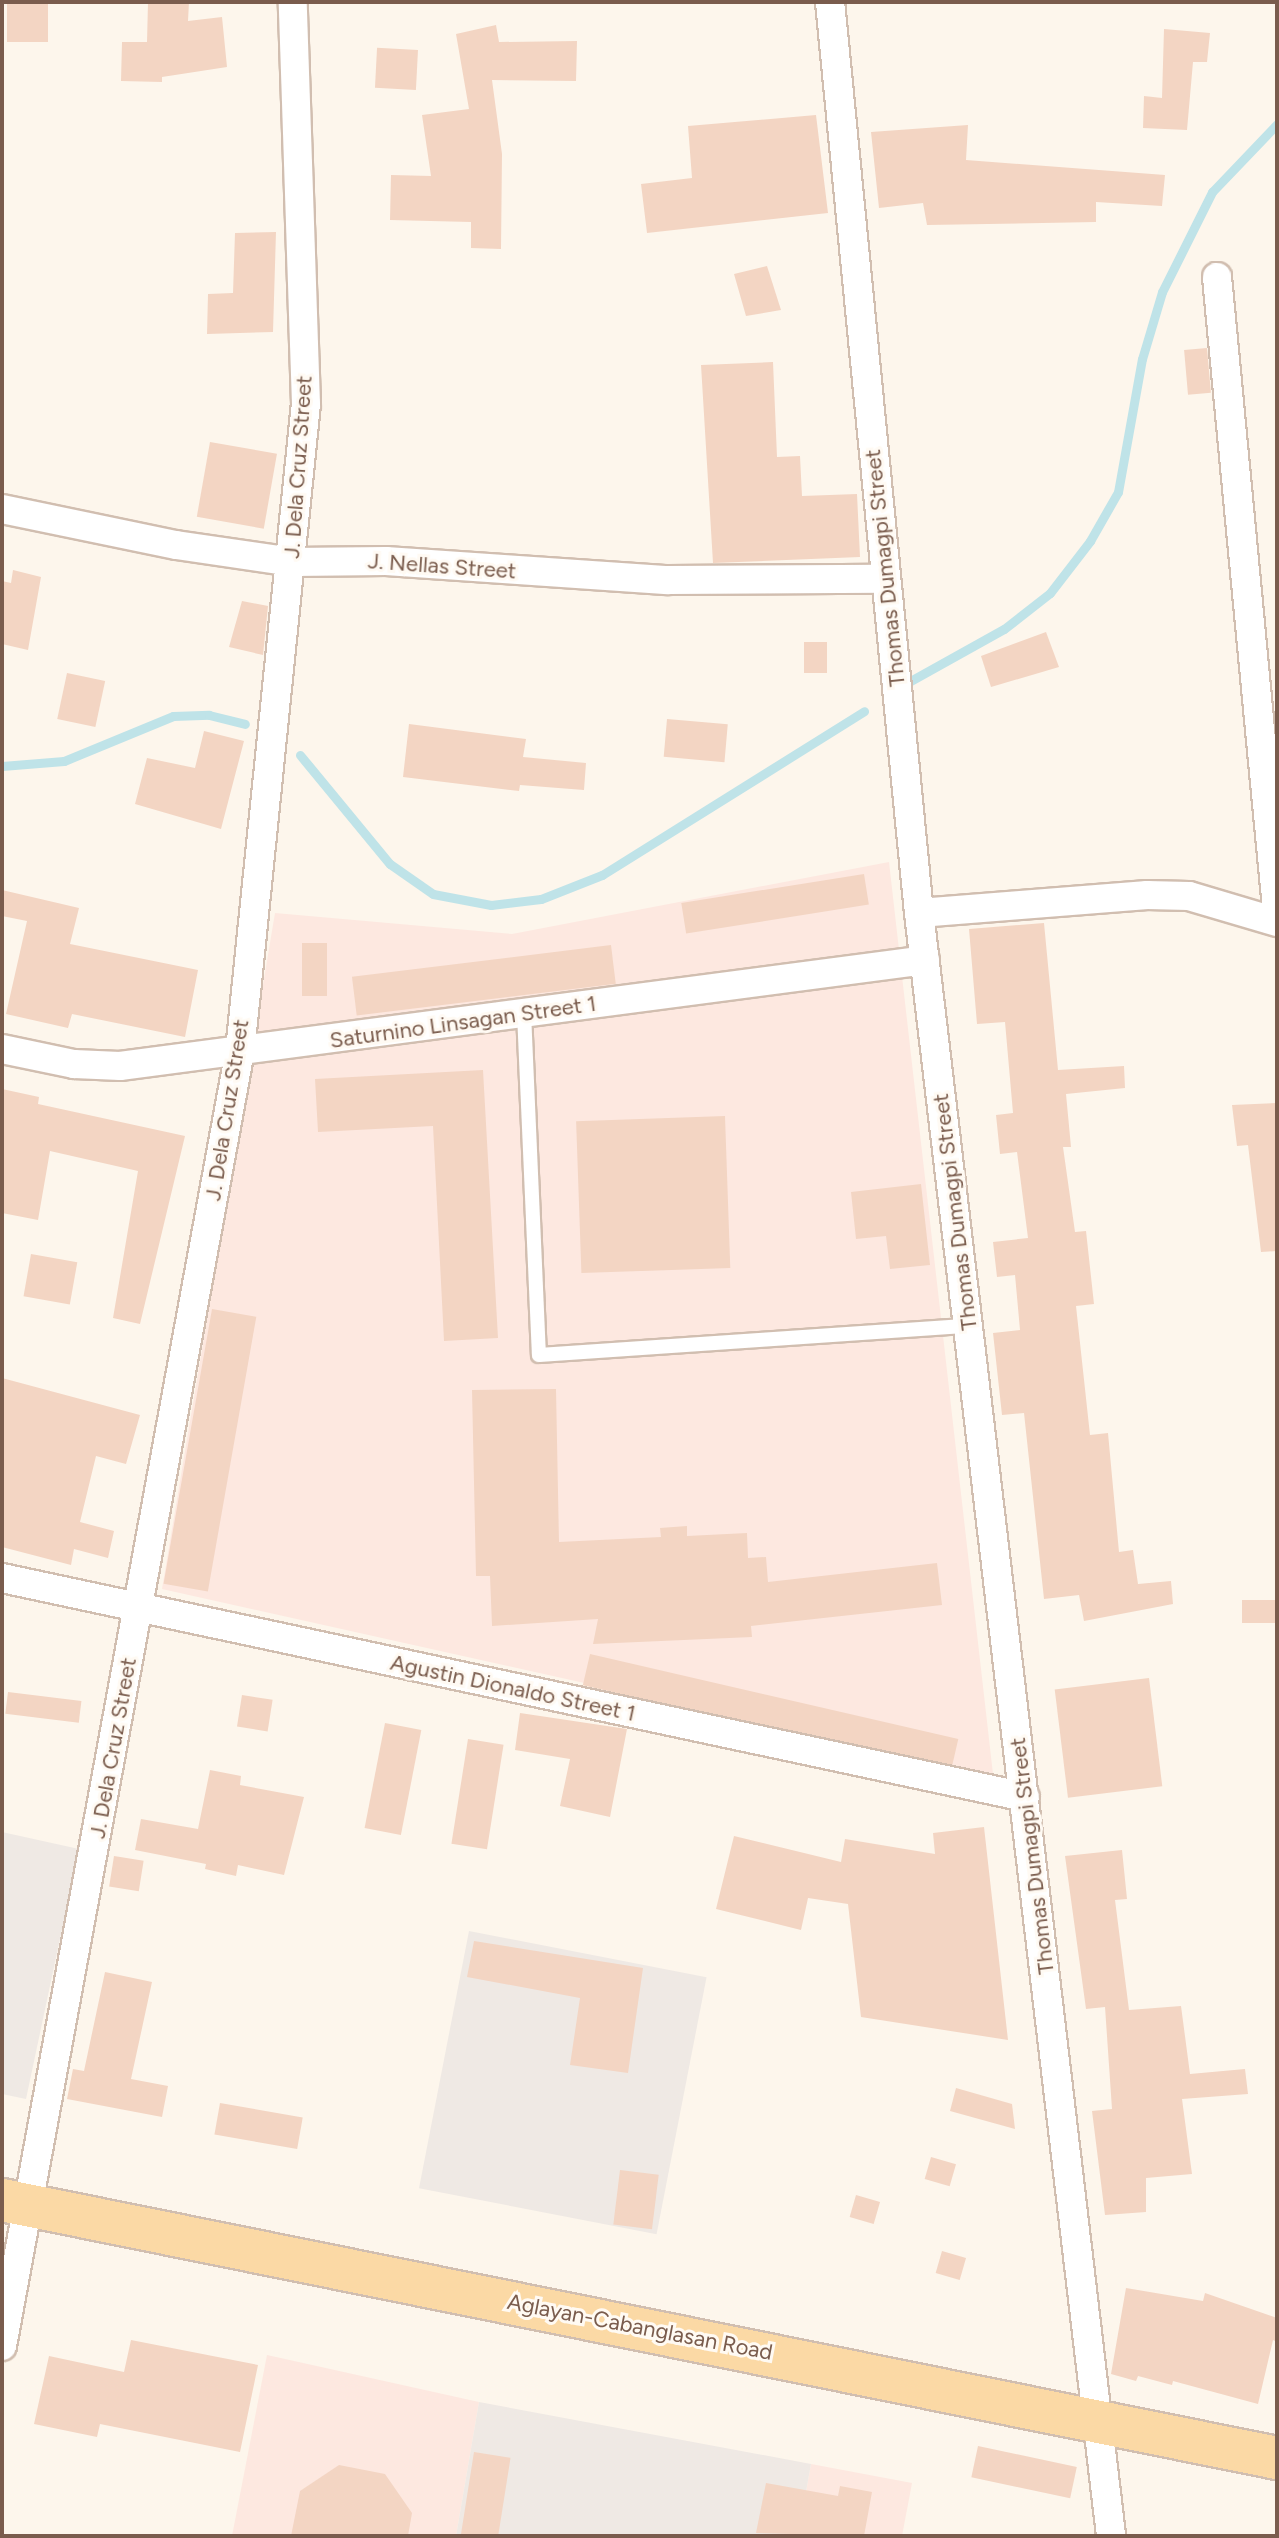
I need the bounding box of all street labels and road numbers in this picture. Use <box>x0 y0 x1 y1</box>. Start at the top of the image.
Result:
street label: J. Dela Cruz Street <box>278 375 318 559</box>
street label: Thomas Dumagpi Street <box>859 448 911 688</box>
street label: J. Nellas Street <box>367 548 517 584</box>
street label: Saturnino Linsagan Street 1 <box>328 990 598 1054</box>
street label: J. Dela Cruz Street <box>200 1017 254 1203</box>
street label: Thomas Dumagpi Street <box>927 1092 983 1332</box>
street label: Agustin Dionaldo Street 1 <box>388 1649 638 1727</box>
street label: J. Dela Cruz Street <box>84 1655 142 1841</box>
street label: Thomas Dumagpi Street <box>1004 1736 1060 1976</box>
street label: Aglayan-Cabanglasan Road <box>505 2288 775 2366</box>

